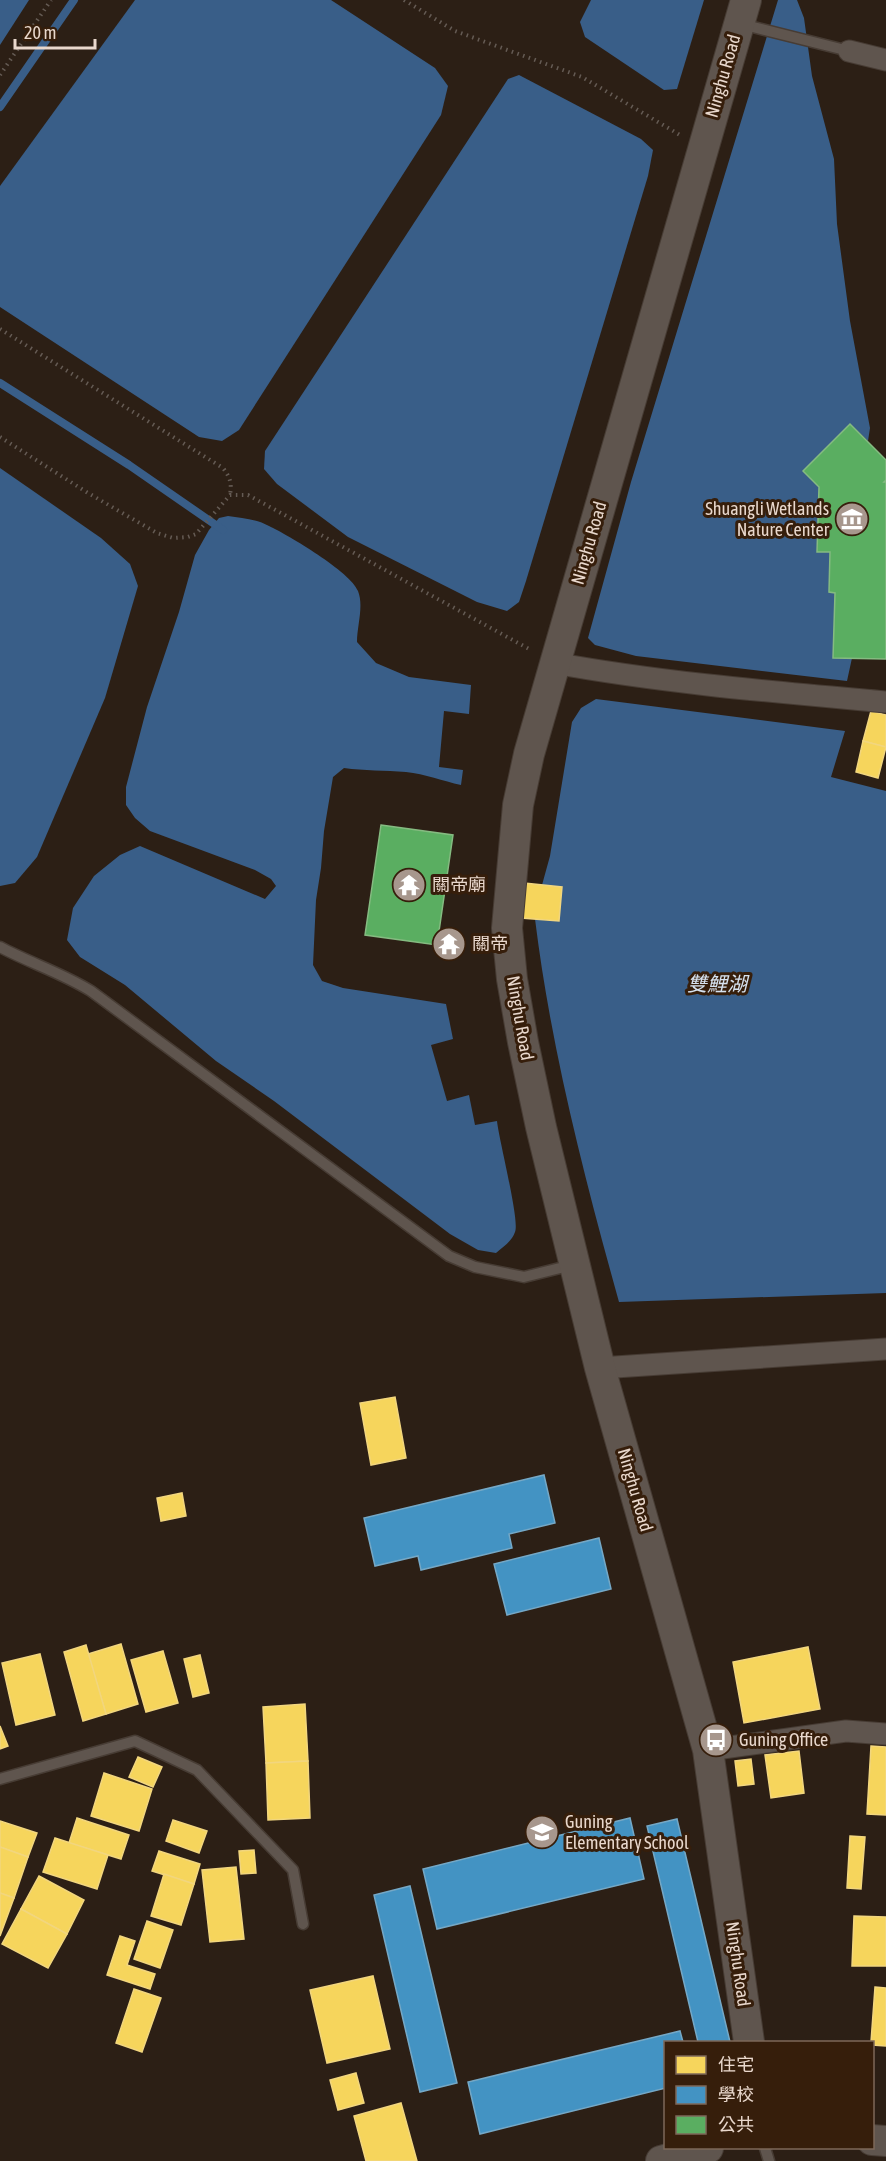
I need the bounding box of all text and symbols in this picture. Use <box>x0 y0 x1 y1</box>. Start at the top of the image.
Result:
scale bar <box>15 12 94 50</box>
text: 20 m <box>24 22 56 43</box>
street label: Ninghu Road <box>701 32 744 120</box>
place label: Shuangli Wetlands Nature Center <box>705 498 830 540</box>
street label: Ninghu Road <box>567 499 610 587</box>
museum icon: Shuangli Wetlands Nature Center <box>834 501 870 537</box>
temple icon: 關帝廟 <box>391 867 427 903</box>
place label: 關帝廟 <box>432 874 486 895</box>
temple icon: 關帝 <box>431 926 467 962</box>
place label: 關帝 <box>472 933 508 954</box>
water label: 雙鯉湖 <box>687 972 750 995</box>
street label: Ninghu Road <box>503 974 538 1062</box>
street label: Ninghu Road <box>614 1446 657 1534</box>
bus stop icon: Guning Office <box>698 1722 734 1758</box>
place label: Guning Office <box>739 1729 828 1750</box>
place label: Guning Elementary School <box>565 1811 689 1853</box>
school or university icon: Guning Elementary School <box>524 1814 560 1850</box>
street label: Ninghu Road <box>722 1920 755 2008</box>
legend <box>664 2041 874 2149</box>
text: 住宅 <box>718 2054 754 2075</box>
text: 學校 <box>718 2084 754 2105</box>
text: 公共 <box>718 2114 754 2135</box>

